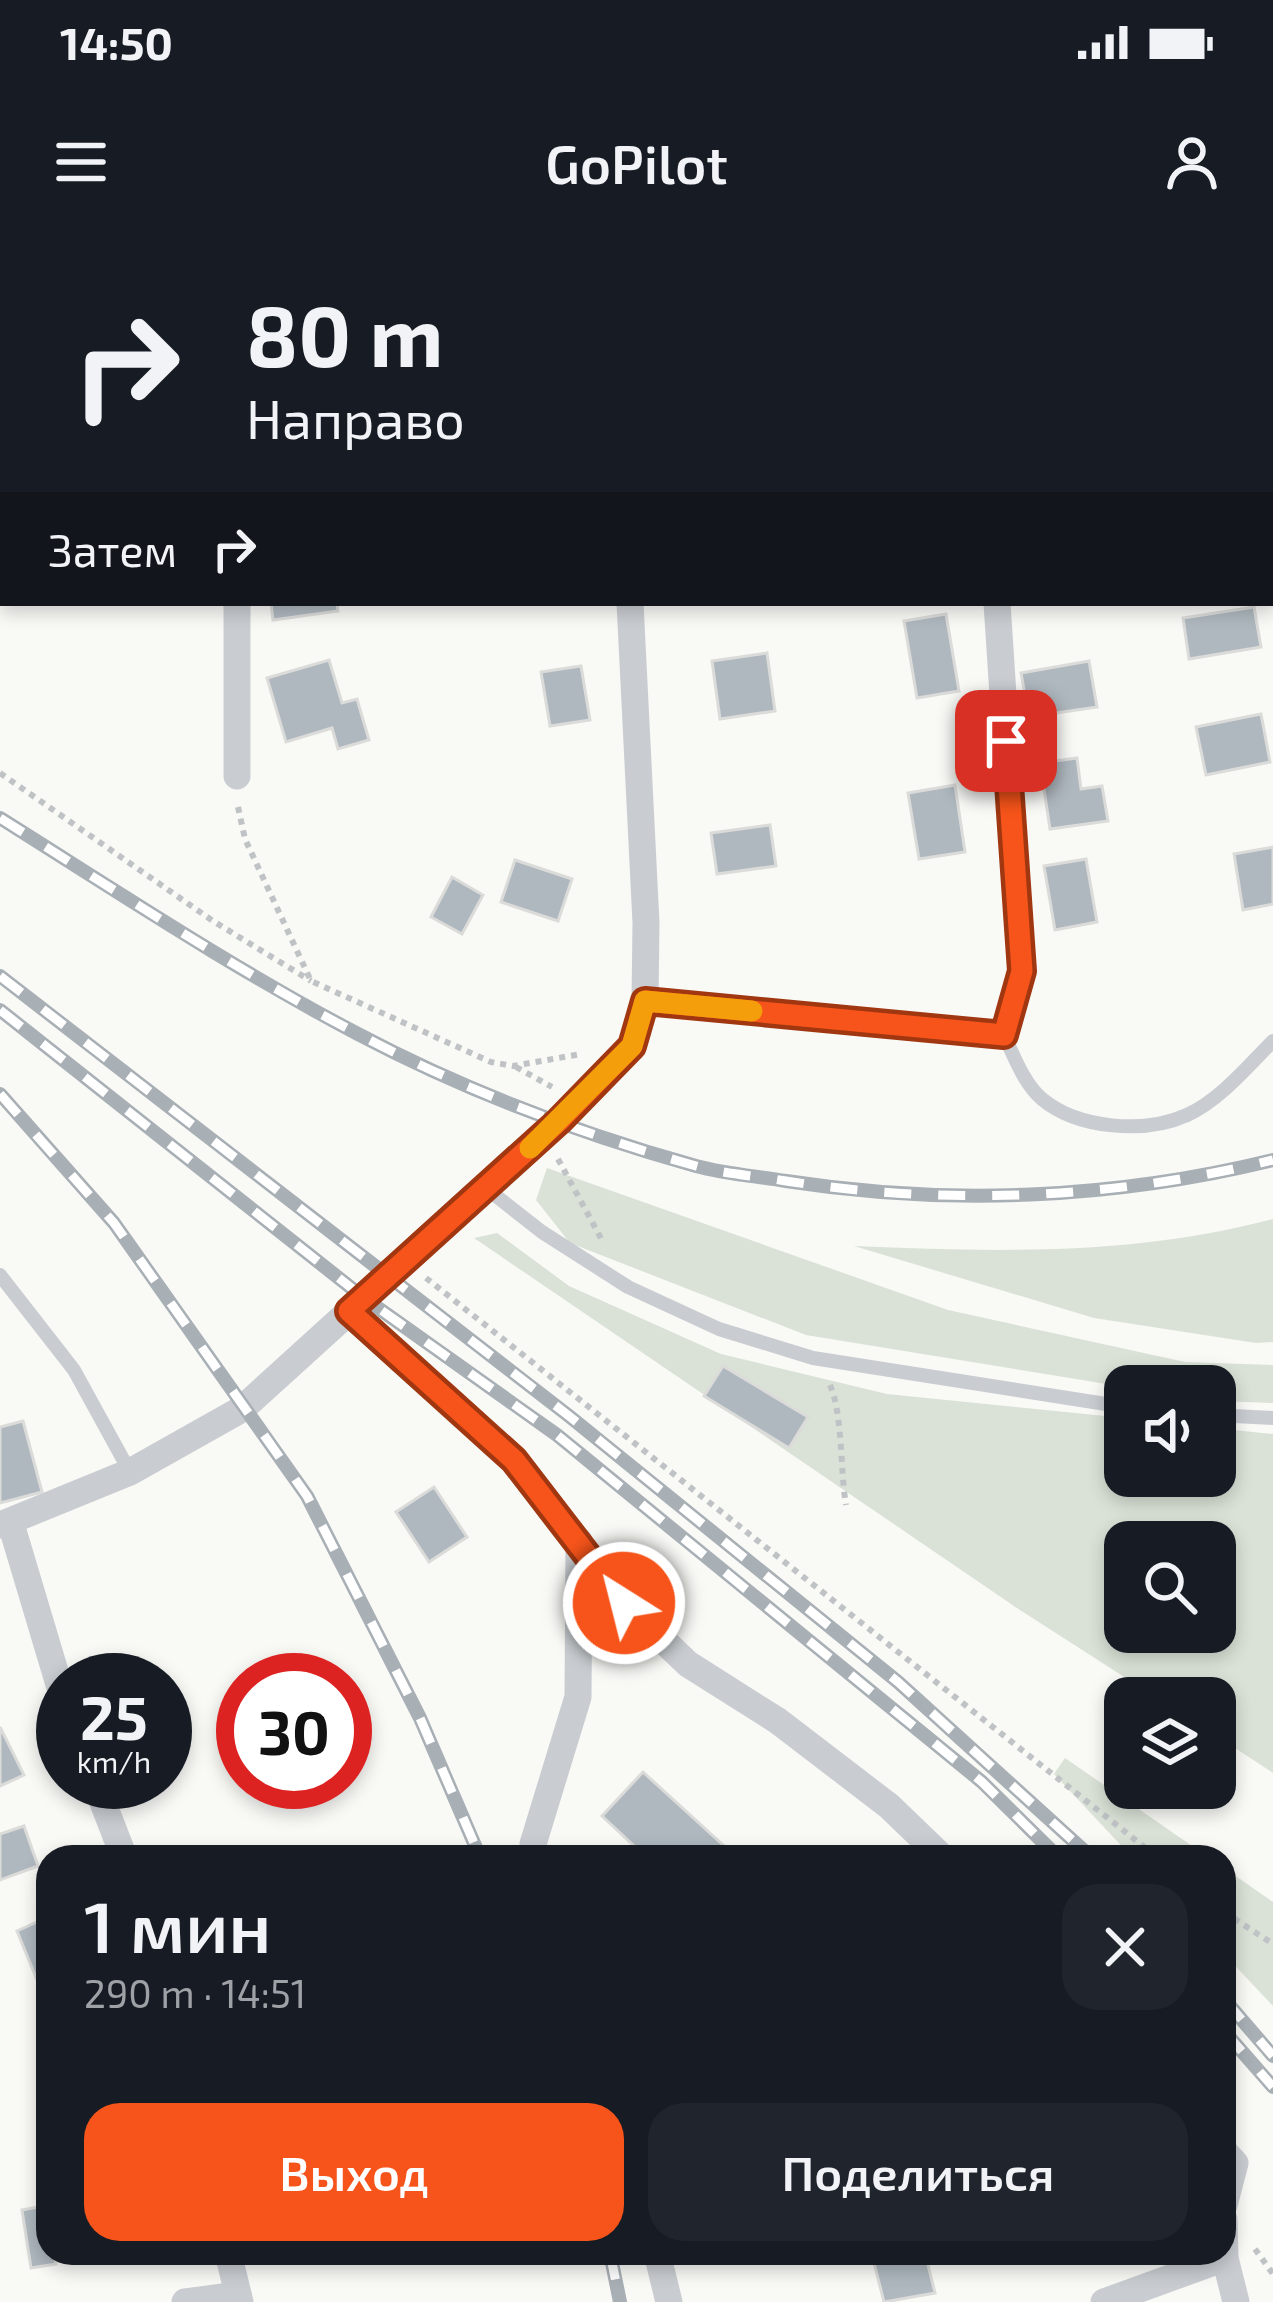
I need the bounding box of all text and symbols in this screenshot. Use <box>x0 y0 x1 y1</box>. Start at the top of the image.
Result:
text: 14:50 <box>60 15 173 69</box>
icon: menu <box>48 129 114 195</box>
icon: person <box>1159 129 1225 195</box>
text: GoPilot <box>545 130 728 195</box>
text: 80 m <box>246 283 443 384</box>
icon: right <box>48 288 204 444</box>
text: Направо <box>246 385 465 450</box>
icon: right <box>201 516 267 582</box>
text: Затем <box>48 522 177 576</box>
pin <box>955 690 1057 792</box>
icon: arrive <box>973 708 1039 774</box>
map controls <box>1104 1365 1236 1809</box>
button: sound <box>1104 1365 1236 1497</box>
button: search <box>1104 1521 1236 1653</box>
position arrow <box>561 1540 687 1666</box>
speed limit sign: 30 <box>216 1653 372 1809</box>
button: layers <box>1104 1677 1236 1809</box>
text: 25 <box>80 1680 148 1752</box>
text: km/h <box>77 1743 151 1779</box>
text: 1 мин <box>84 1881 271 1967</box>
button: close <box>1062 1884 1188 2010</box>
text: 290 m · 14:51 <box>84 1969 306 2016</box>
button: Выход <box>84 2103 624 2241</box>
button: Поделиться <box>648 2103 1188 2241</box>

